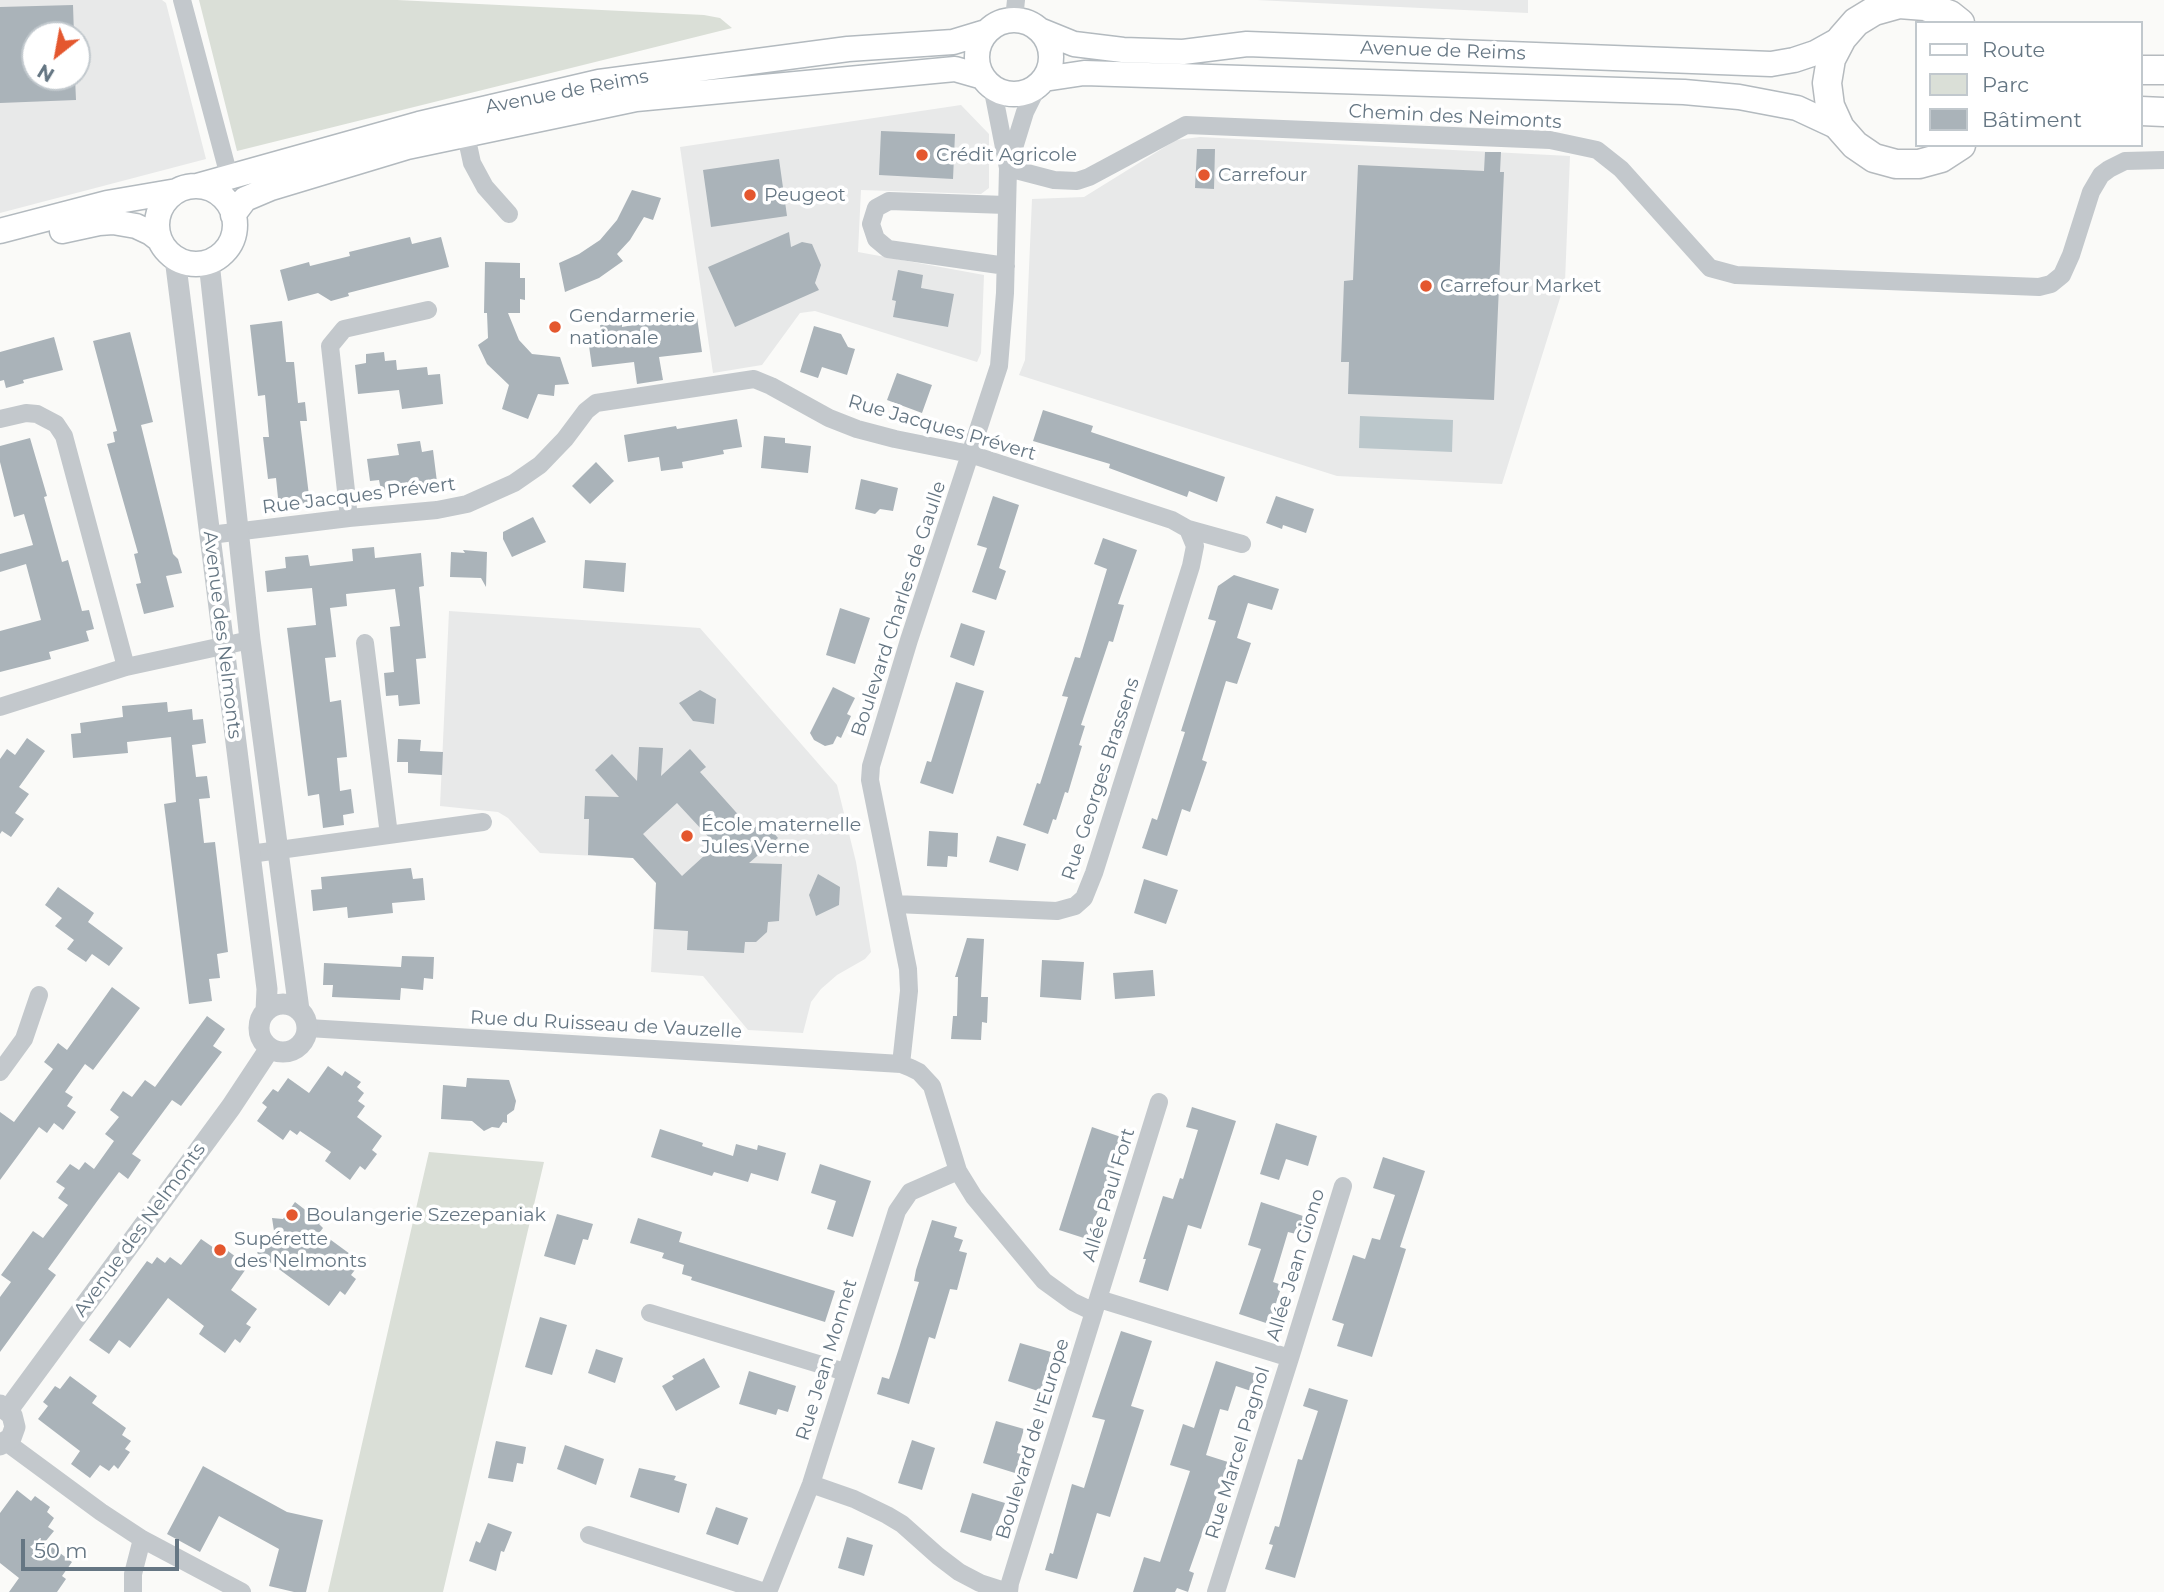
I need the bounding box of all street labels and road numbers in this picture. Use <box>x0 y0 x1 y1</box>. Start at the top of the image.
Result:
street label: Avenue de Reims <box>1360 37 1526 65</box>
street label: Avenue de Reims <box>483 65 651 119</box>
street label: Chemin des Neimonts <box>1348 100 1562 134</box>
street label: Rue Jacques Prévert <box>845 390 1039 466</box>
street label: Rue Jacques Prévert <box>261 473 457 519</box>
street label: Boulevard Charles de Gaulle <box>847 478 951 740</box>
street label: Avenue des Nelmonts <box>198 530 246 740</box>
street label: Rue Georges Brassens <box>1057 675 1145 883</box>
street label: Rue du Ruisseau de Vauzelle <box>470 1006 742 1044</box>
street label: Allée Paul Fort <box>1078 1125 1140 1265</box>
street label: Avenue des Nelmonts <box>69 1139 211 1321</box>
street label: Allée Jean Giono <box>1262 1186 1330 1344</box>
street label: Rue Jean Monnet <box>792 1277 862 1443</box>
street label: Boulevard de l'Europe <box>992 1336 1074 1542</box>
street label: Rue Marcel Pagnol <box>1201 1364 1275 1542</box>

